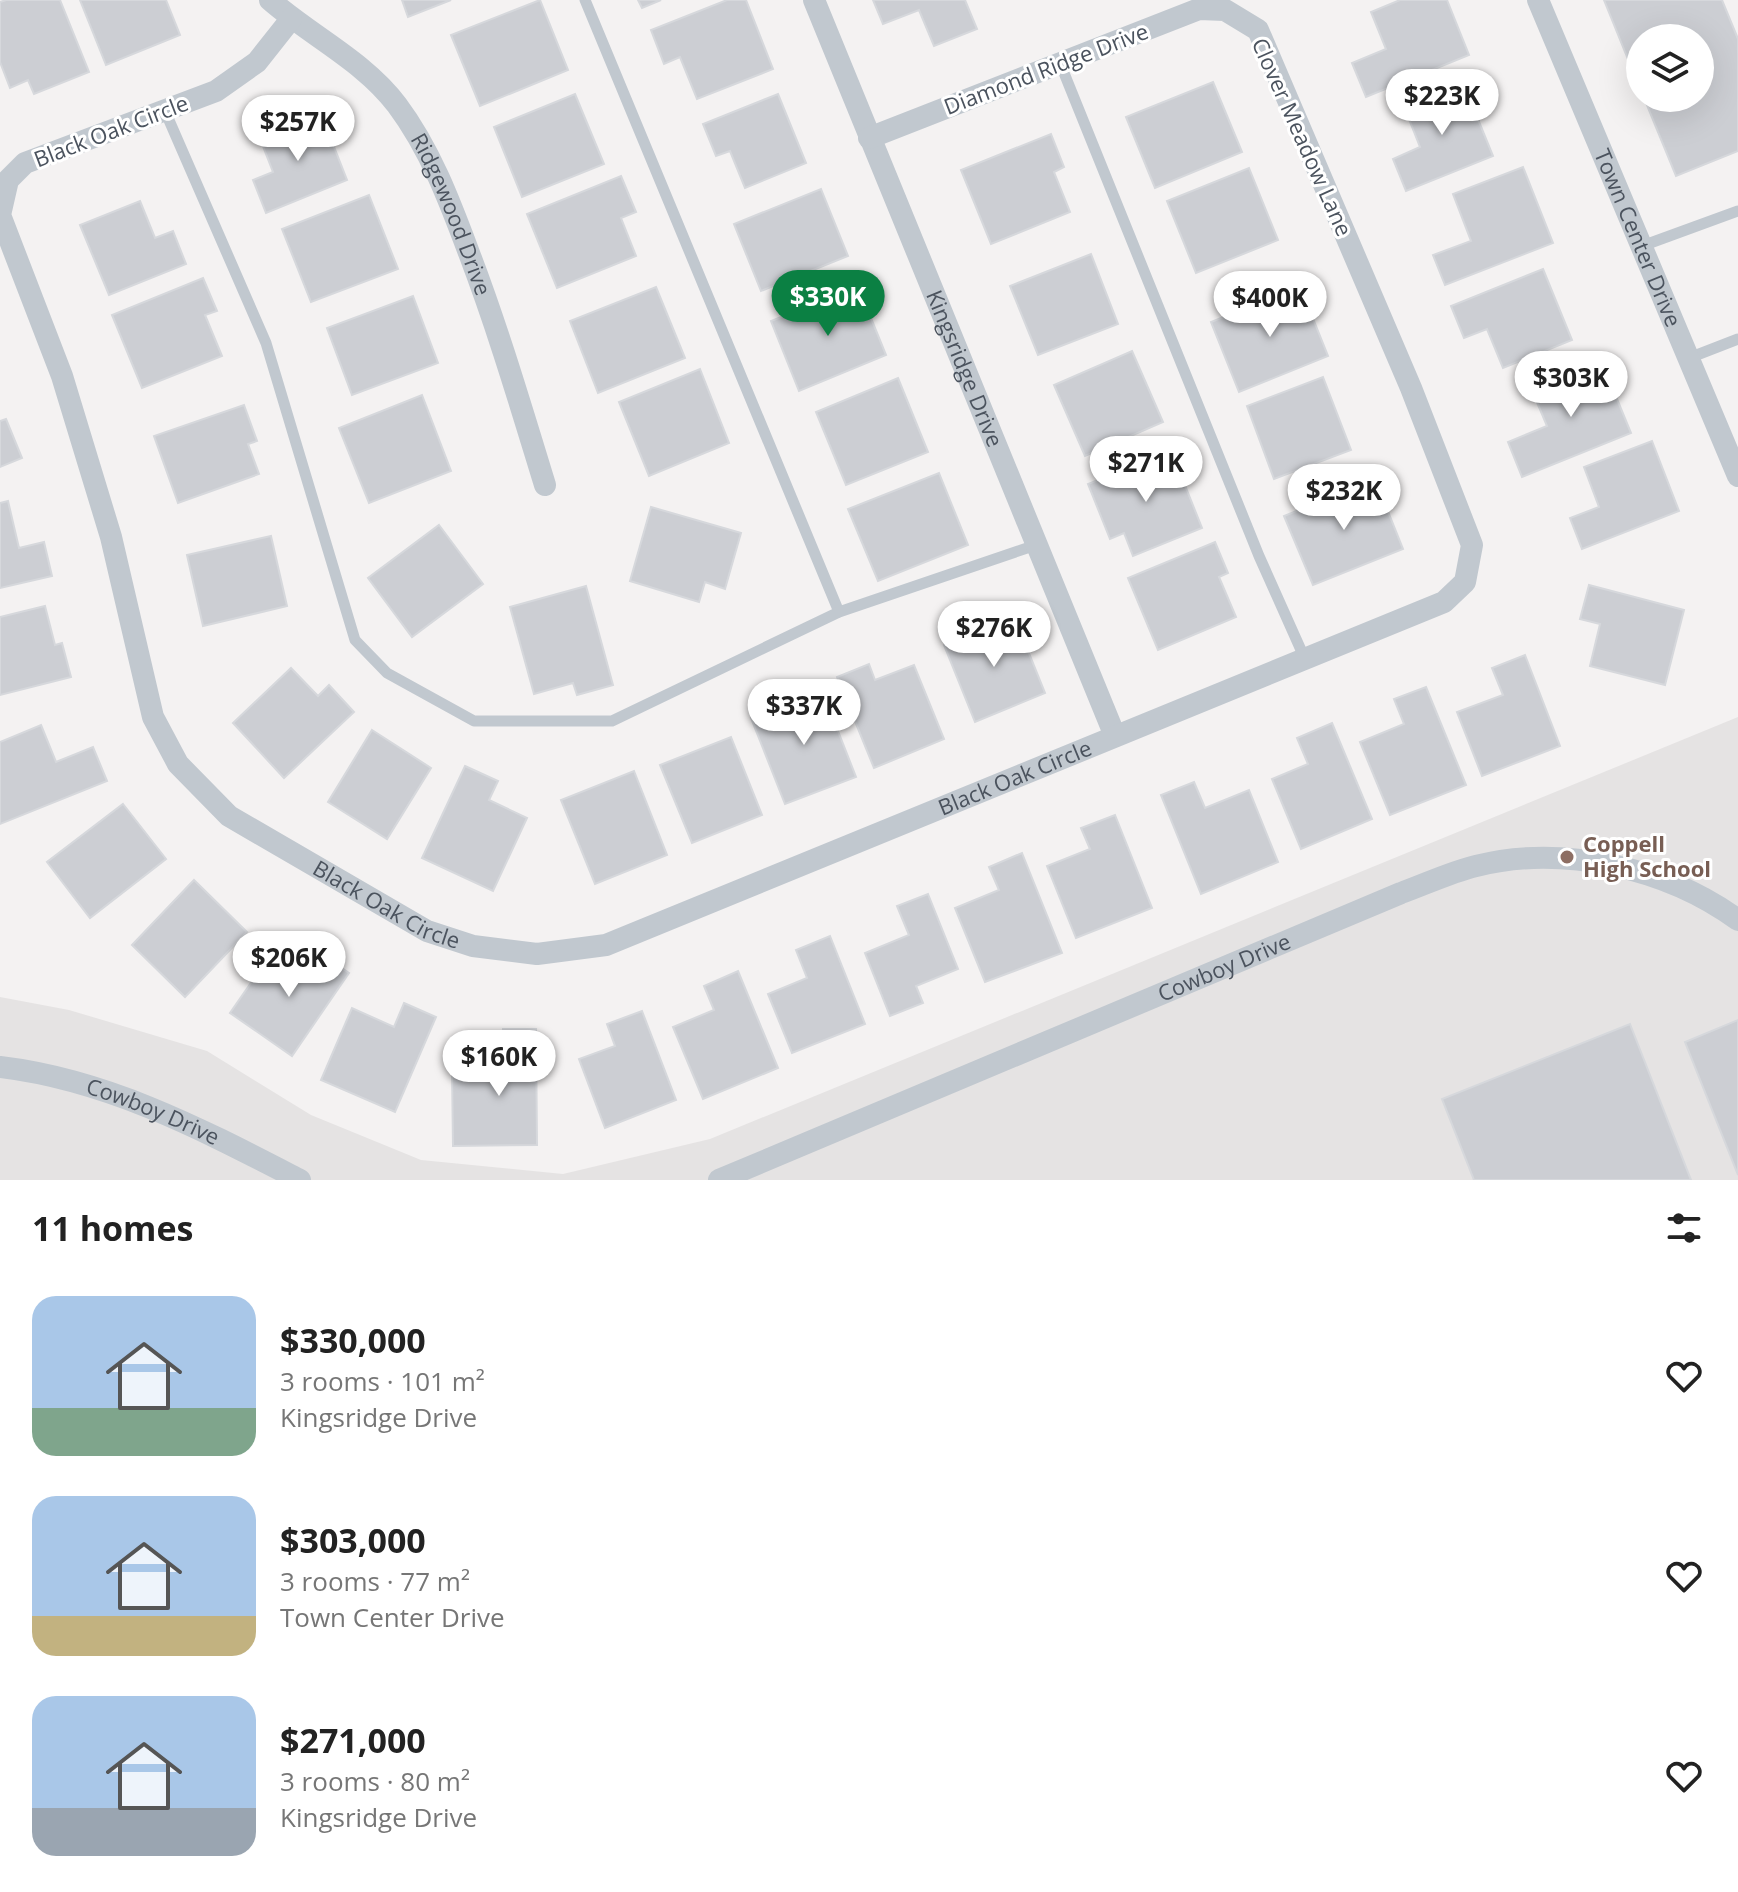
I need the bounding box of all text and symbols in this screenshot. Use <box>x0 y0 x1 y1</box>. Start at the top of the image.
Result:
street label: Diamond Ridge Drive <box>939 15 1152 121</box>
map controls <box>1626 24 1714 112</box>
button: layers <box>1626 24 1714 112</box>
street label: Clover Meadow Lane <box>1246 33 1360 240</box>
pin: $223K <box>1386 69 1498 137</box>
text: $223K <box>1404 77 1480 113</box>
street label: Black Oak Circle <box>29 87 192 173</box>
pin: $257K <box>242 95 354 163</box>
text: $257K <box>260 103 336 139</box>
street label: Ridgewood Drive <box>405 127 499 299</box>
street label: Town Center Drive <box>1588 144 1690 331</box>
pin: $330K <box>772 270 884 338</box>
pin: $400K <box>1214 271 1326 339</box>
text: $330K <box>790 278 866 314</box>
text: $400K <box>1232 279 1308 315</box>
street label: Kingsridge Drive <box>920 285 1011 451</box>
pin: $303K <box>1515 351 1627 419</box>
text: $303K <box>1533 359 1609 395</box>
pin: $271K <box>1090 436 1202 504</box>
text: $271K <box>1108 444 1184 480</box>
pin: $232K <box>1288 464 1400 532</box>
text: $232K <box>1306 472 1382 508</box>
pin: $276K <box>938 601 1050 669</box>
text: $276K <box>956 609 1032 645</box>
pin: $337K <box>748 679 860 747</box>
text: $337K <box>766 687 842 723</box>
street label: Black Oak Circle <box>933 732 1096 822</box>
place label: Coppell High School <box>1583 828 1711 883</box>
marker: Coppell High School <box>1558 848 1576 866</box>
street label: Black Oak Circle <box>308 852 464 955</box>
street label: Cowboy Drive <box>1153 925 1295 1008</box>
pin: $206K <box>233 931 345 999</box>
text: $206K <box>251 939 327 975</box>
pin: $160K <box>443 1030 555 1098</box>
text: $160K <box>461 1038 537 1074</box>
street label: Cowboy Drive <box>83 1070 225 1151</box>
text: 11 homes <box>32 1205 193 1251</box>
icon: filters <box>1662 1206 1706 1250</box>
text: $330,000 <box>280 1317 426 1363</box>
icon: home <box>96 1328 192 1424</box>
icon: heart <box>1662 1354 1706 1398</box>
text: 3 rooms · 101 m² <box>280 1363 485 1399</box>
text: Kingsridge Drive <box>280 1399 477 1435</box>
text: $303,000 <box>280 1517 426 1563</box>
icon: home <box>96 1528 192 1624</box>
icon: heart <box>1662 1554 1706 1598</box>
text: 3 rooms · 77 m² <box>280 1563 470 1599</box>
text: Town Center Drive <box>280 1599 505 1635</box>
text: $271,000 <box>280 1717 426 1763</box>
icon: home <box>96 1728 192 1824</box>
icon: heart <box>1662 1754 1706 1798</box>
text: 3 rooms · 80 m² <box>280 1763 470 1799</box>
text: Kingsridge Drive <box>280 1799 477 1835</box>

